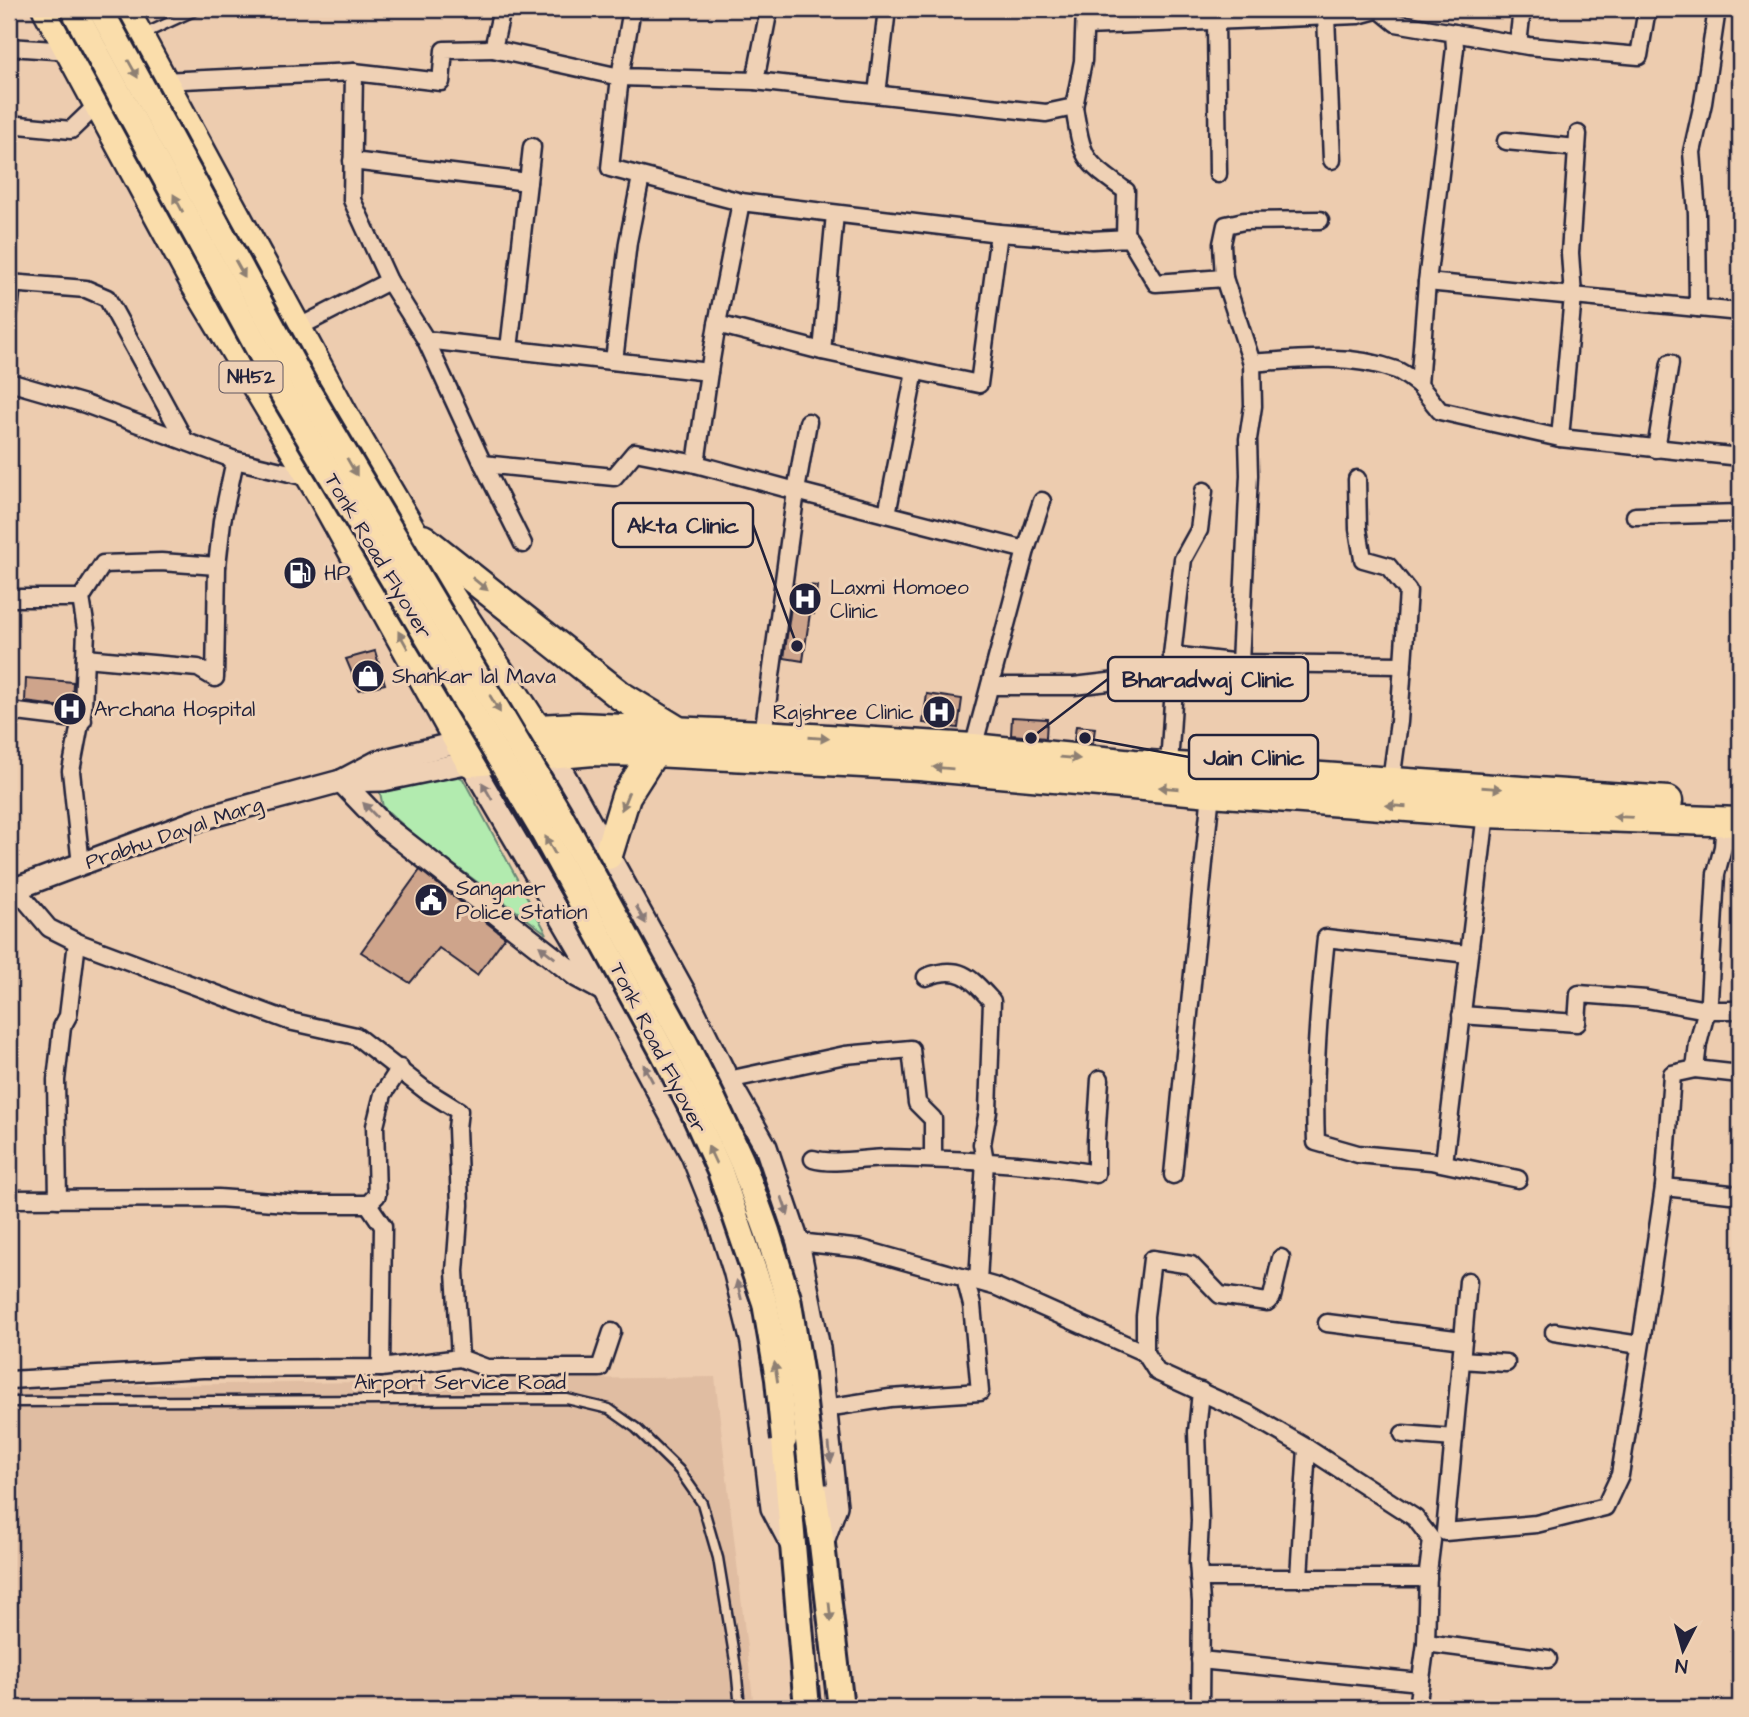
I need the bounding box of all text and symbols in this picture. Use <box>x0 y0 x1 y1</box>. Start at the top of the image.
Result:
one-way arrow <box>127 59 139 78</box>
one-way arrow <box>172 193 183 213</box>
one-way arrow <box>235 259 246 279</box>
road number: NH52 <box>219 362 282 392</box>
one-way arrow <box>346 458 358 477</box>
street label: Tonk Road Flyover <box>315 468 439 646</box>
callout: Akta Clinic <box>613 503 753 547</box>
text: Akta Clinic <box>627 510 739 542</box>
fuel station icon: HP <box>281 554 319 592</box>
place label: HP <box>324 559 351 588</box>
place label: Laxmi Homoeo Clinic <box>830 573 969 626</box>
one-way arrow <box>471 576 489 590</box>
hospital icon: Laxmi Homoeo Clinic <box>786 580 824 618</box>
one-way arrow <box>397 630 409 650</box>
shop icon: Shankar lal Mava <box>349 657 387 695</box>
callout: Bharadwaj Clinic <box>1108 657 1308 701</box>
place label: Shankar lal Mava <box>392 662 556 691</box>
text: Bharadwaj Clinic <box>1122 664 1295 696</box>
hospital icon: Archana Hospital <box>51 690 89 728</box>
hospital icon: Rajshree Clinic <box>920 693 958 731</box>
one-way arrow <box>489 694 502 713</box>
place label: Archana Hospital <box>94 695 255 725</box>
place label: Rajshree Clinic <box>773 698 914 727</box>
one-way arrow <box>808 733 830 744</box>
callout: Jain Clinic <box>1189 735 1318 779</box>
text: Jain Clinic <box>1203 742 1305 774</box>
one-way arrow <box>1059 752 1081 763</box>
one-way arrow <box>931 762 953 773</box>
one-way arrow <box>481 781 493 801</box>
one-way arrow <box>1158 782 1180 793</box>
one-way arrow <box>1481 783 1503 794</box>
street label: Prabhu Dayal Marg <box>82 789 267 879</box>
one-way arrow <box>620 791 631 812</box>
one-way arrow <box>1385 800 1407 811</box>
one-way arrow <box>361 802 378 819</box>
one-way arrow <box>1612 812 1634 823</box>
one-way arrow <box>544 835 556 855</box>
place label: Sanganer Police Station <box>456 874 587 927</box>
public building icon: Sanganer Police Station <box>412 881 450 919</box>
one-way arrow <box>635 905 647 925</box>
one-way arrow <box>539 945 557 960</box>
street label: Tonk Road Flyover <box>601 957 714 1140</box>
one-way arrow <box>642 1064 654 1083</box>
one-way arrow <box>707 1145 718 1165</box>
one-way arrow <box>780 1195 791 1216</box>
one-way arrow <box>733 1279 744 1301</box>
one-way arrow <box>771 1361 782 1383</box>
street label: Airport Service Road <box>354 1368 566 1398</box>
one-way arrow <box>825 1442 836 1464</box>
one-way arrow <box>824 1601 835 1623</box>
north arrow <box>1648 1616 1718 1686</box>
text: N <box>1674 1651 1689 1679</box>

